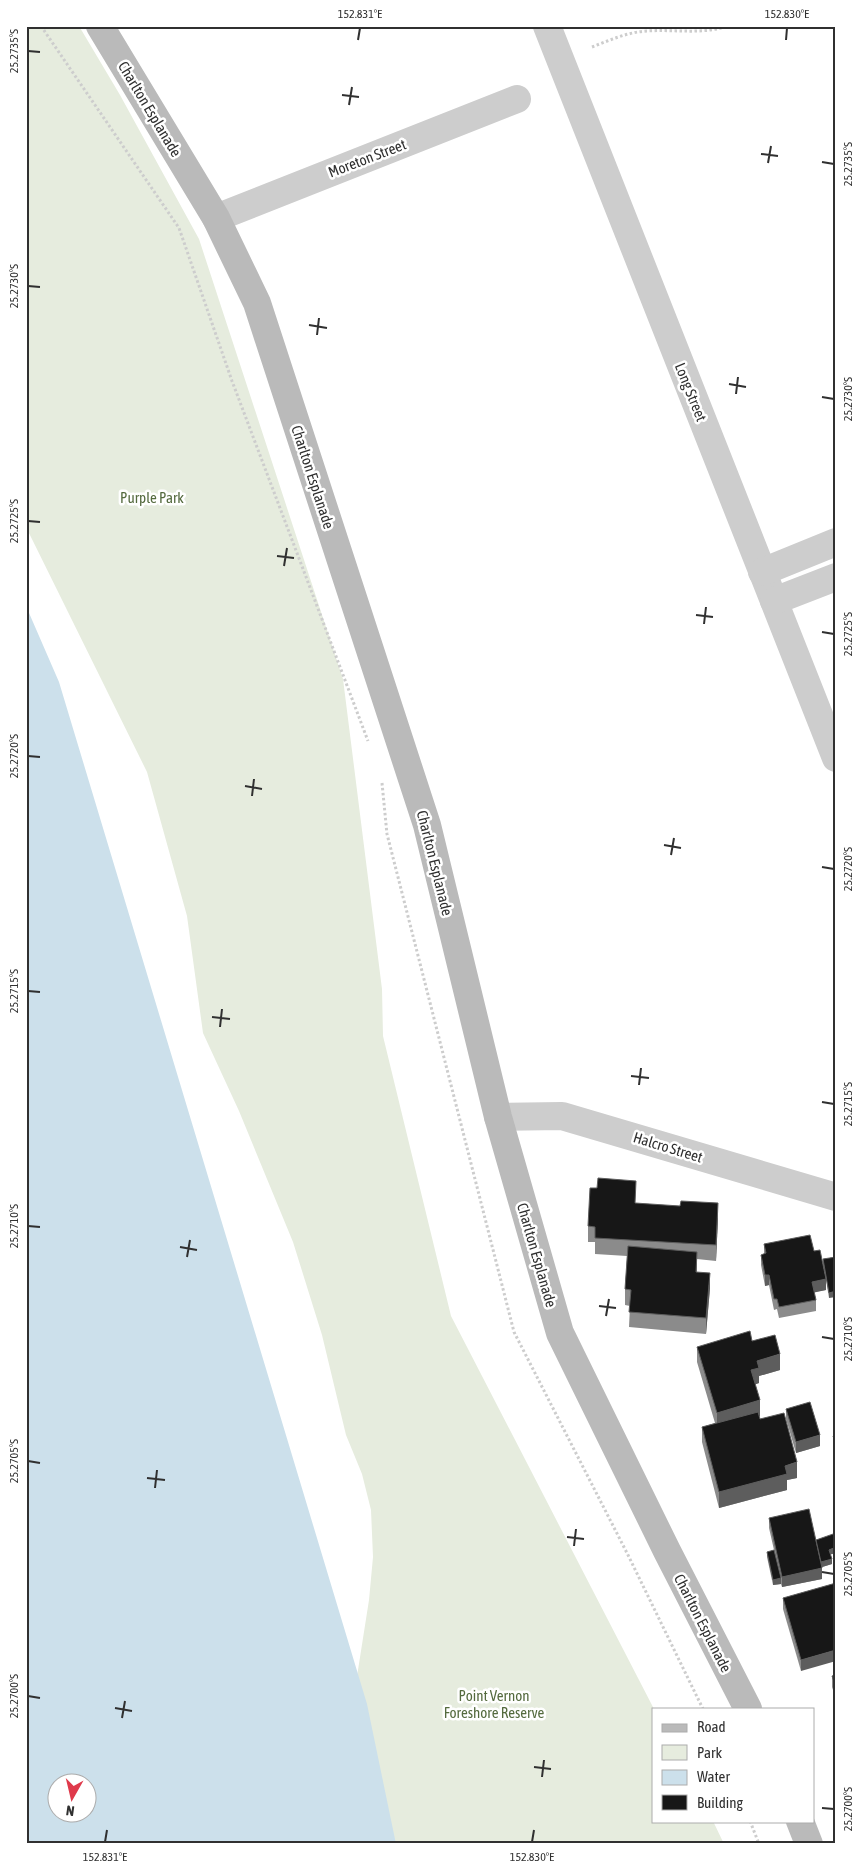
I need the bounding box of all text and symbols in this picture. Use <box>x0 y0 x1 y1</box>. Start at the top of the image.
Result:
text: 152.831°E <box>338 7 382 21</box>
text: 152.830°E <box>765 7 809 21</box>
text: 25.2735°S <box>7 29 21 73</box>
street label: Charlton Esplanade <box>115 58 185 160</box>
street label: Moreton Street <box>326 135 408 181</box>
text: 25.2735°S <box>841 142 855 186</box>
text: 25.2730°S <box>7 264 21 308</box>
street label: Long Street <box>672 360 710 424</box>
text: 25.2730°S <box>841 377 855 421</box>
street label: Charlton Esplanade <box>288 423 338 531</box>
park label: Purple Park <box>120 489 184 506</box>
text: 25.2725°S <box>7 499 21 543</box>
text: 25.2725°S <box>841 612 855 656</box>
text: 25.2720°S <box>7 734 21 778</box>
street label: Charlton Esplanade <box>414 809 456 918</box>
text: 25.2720°S <box>841 847 855 891</box>
text: 25.2715°S <box>7 969 21 1013</box>
text: 25.2715°S <box>841 1082 855 1126</box>
street label: Halcro Street <box>631 1128 705 1166</box>
street label: Charlton Esplanade <box>514 1201 560 1309</box>
text: 25.2710°S <box>7 1204 21 1248</box>
text: 25.2710°S <box>841 1317 855 1361</box>
text: 25.2705°S <box>7 1439 21 1483</box>
text: 25.2705°S <box>841 1552 855 1596</box>
street label: Charlton Esplanade <box>671 1571 735 1675</box>
text: 25.2700°S <box>7 1674 21 1718</box>
park label: Point Vernon Foreshore Reserve <box>444 1687 544 1721</box>
legend <box>652 1708 814 1822</box>
text: Road <box>697 1718 726 1735</box>
text: Park <box>697 1744 722 1761</box>
text: Water <box>697 1768 730 1785</box>
north arrow <box>48 1772 98 1822</box>
text: 25.2700°S <box>841 1787 855 1831</box>
text: Building <box>697 1794 743 1811</box>
text: N <box>65 1802 75 1819</box>
text: 152.831°E <box>83 1850 127 1864</box>
text: 152.830°E <box>510 1850 554 1864</box>

